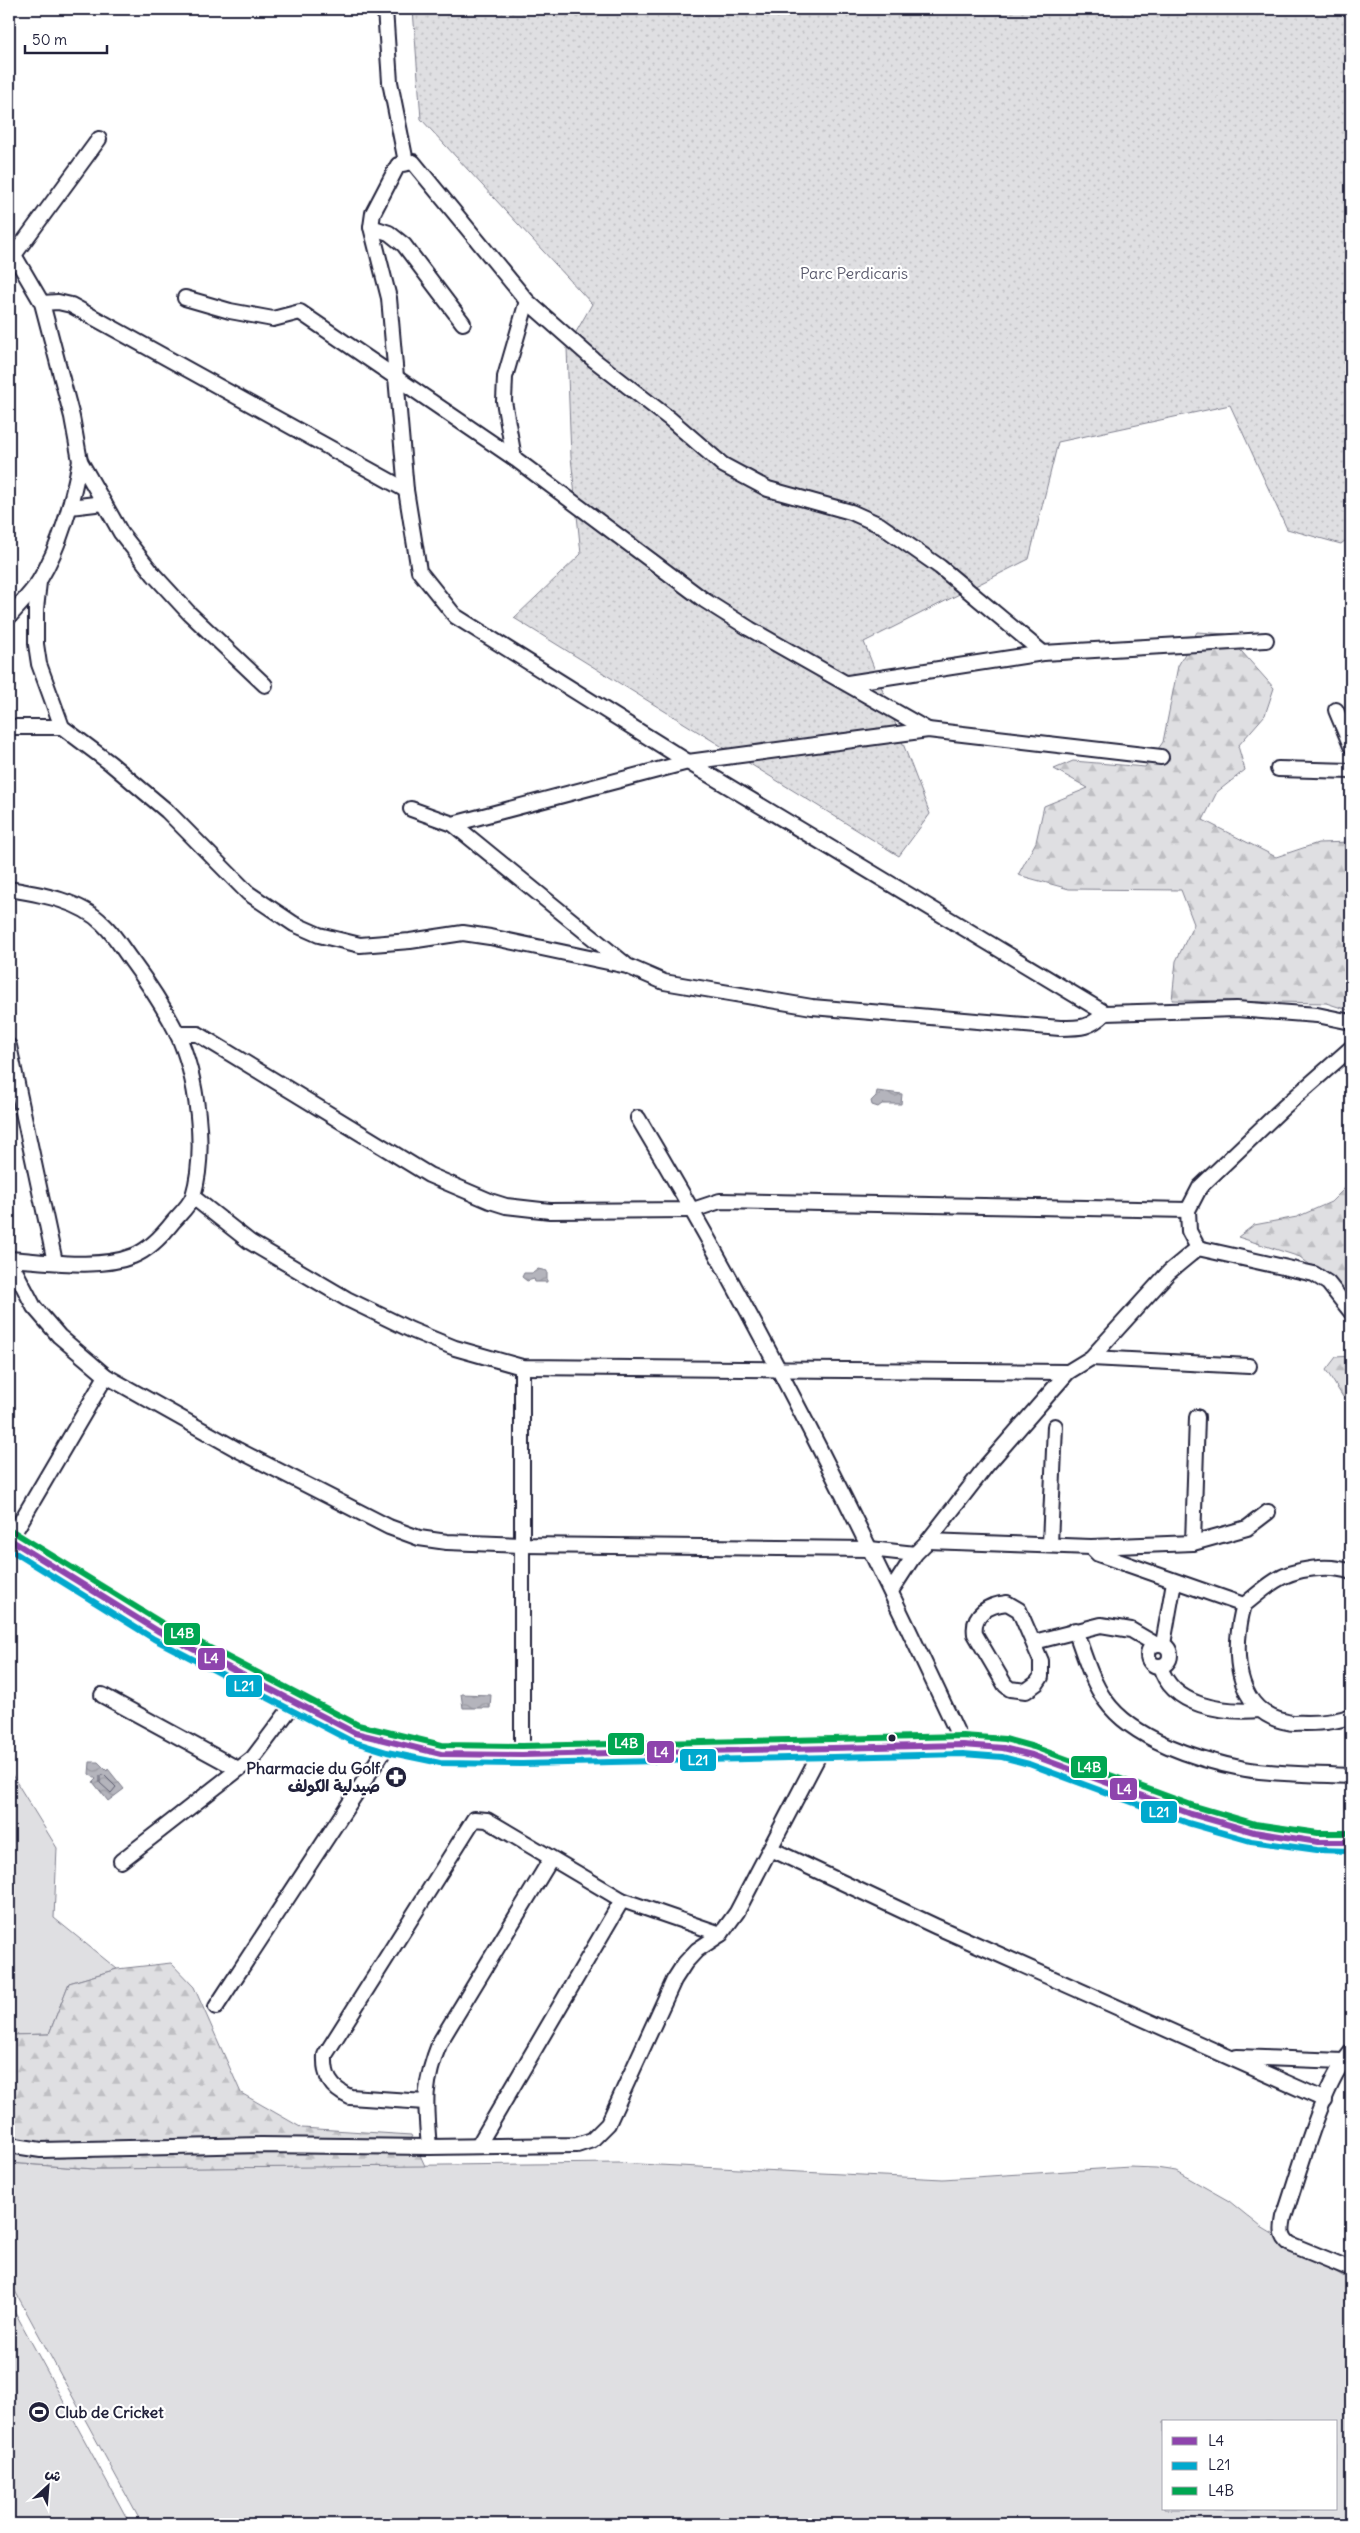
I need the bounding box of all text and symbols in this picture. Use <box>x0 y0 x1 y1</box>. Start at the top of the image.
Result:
scale bar <box>25 22 108 54</box>
text: 50 m <box>32 30 67 49</box>
park label: Parc Perdicaris <box>800 263 908 283</box>
line badge: L4B <box>163 1622 201 1646</box>
text: L4B <box>170 1624 194 1642</box>
line badge: L4 <box>197 1647 226 1671</box>
text: L4 <box>203 1649 219 1667</box>
line badge: L21 <box>225 1674 263 1698</box>
text: L21 <box>234 1677 254 1695</box>
line badge: L4B <box>607 1732 645 1756</box>
unlabelled marker <box>887 1733 897 1743</box>
text: L4B <box>614 1734 638 1752</box>
line badge: L4 <box>646 1740 675 1764</box>
text: L4 <box>653 1743 669 1761</box>
line badge: L21 <box>679 1748 717 1772</box>
text: L21 <box>688 1751 708 1769</box>
line badge: L4B <box>1070 1755 1108 1779</box>
place label: Pharmacie du Golf صيدلية الكولف <box>246 1758 381 1797</box>
text: L4B <box>1077 1758 1101 1776</box>
pharmacy icon: Pharmacie du Golf صيدلية الكولف <box>384 1765 408 1789</box>
line badge: L4 <box>1109 1777 1138 1801</box>
text: L4 <box>1116 1780 1132 1798</box>
line badge: L21 <box>1140 1800 1178 1824</box>
text: L21 <box>1149 1803 1169 1821</box>
sports icon: Club de Cricket <box>27 2400 51 2424</box>
place label: Club de Cricket <box>55 2402 164 2422</box>
legend <box>1162 2420 1338 2510</box>
text: L4 <box>1208 2431 1224 2450</box>
text: L21 <box>1208 2455 1230 2474</box>
north arrow <box>22 2460 72 2510</box>
text: ش <box>43 2463 65 2486</box>
text: L4B <box>1208 2481 1234 2500</box>

